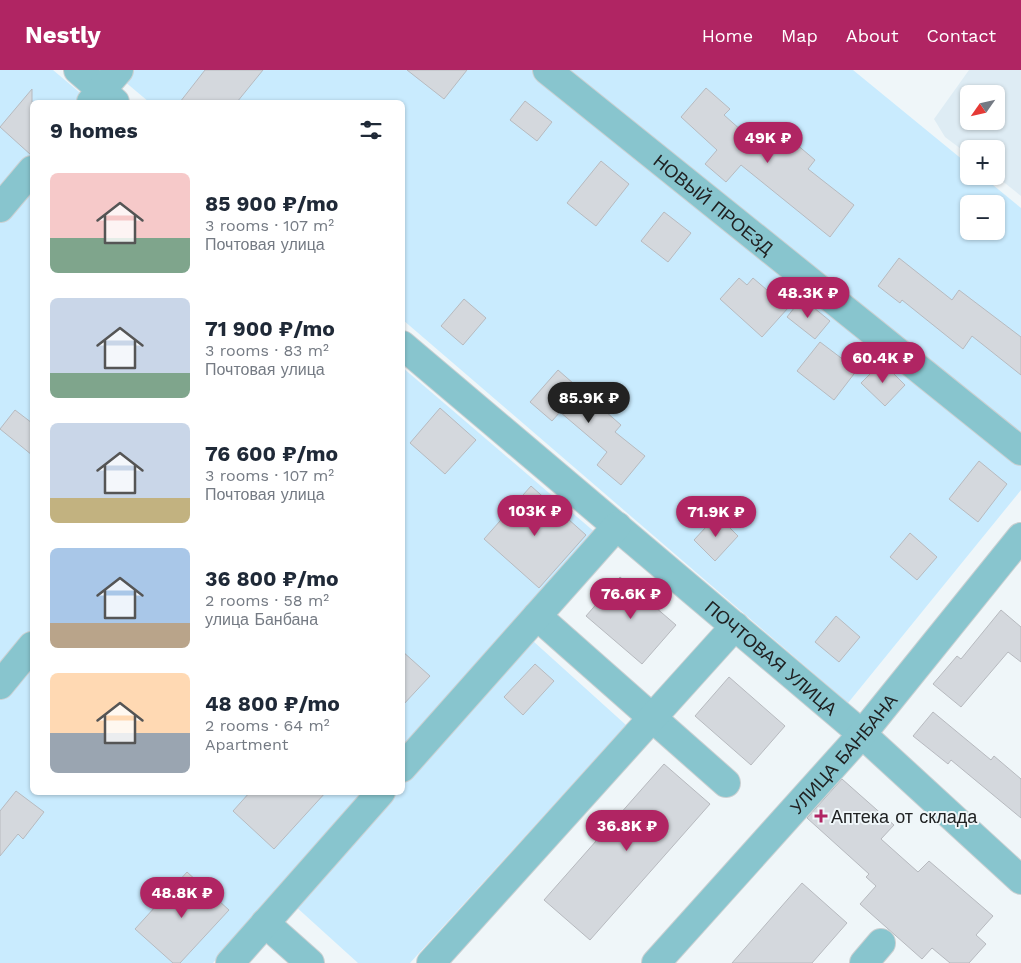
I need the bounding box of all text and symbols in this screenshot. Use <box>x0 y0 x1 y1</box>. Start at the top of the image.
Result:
text: Nestly <box>25 21 101 49</box>
text: Home <box>702 25 753 46</box>
text: Map <box>781 25 818 46</box>
text: About <box>846 25 898 46</box>
text: Contact <box>926 25 996 46</box>
north arrow <box>960 85 1005 130</box>
map controls <box>960 85 1005 240</box>
icon: filters <box>357 116 385 144</box>
text: 9 homes <box>50 118 138 143</box>
pin: 49K ₽ <box>733 122 803 164</box>
text: 49K ₽ <box>745 128 791 147</box>
button: + <box>960 140 1005 185</box>
street label: НОВЫЙ ПРОЕЗД <box>650 150 778 258</box>
text: 85 900 ₽/mo <box>205 191 338 216</box>
icon: home <box>90 193 150 253</box>
button: − <box>960 195 1005 240</box>
text: 3 rooms · 107 m² <box>205 216 334 235</box>
text: Почтовая улица <box>205 235 325 254</box>
pin: 48.3K ₽ <box>762 276 854 319</box>
text: 48.3K ₽ <box>777 283 839 302</box>
text: 71 900 ₽/mo <box>205 316 335 341</box>
icon: home <box>90 318 150 378</box>
text: 3 rooms · 83 m² <box>205 341 329 360</box>
pin: 60.4K ₽ <box>837 342 929 384</box>
text: 60.4K ₽ <box>852 348 914 367</box>
text: Почтовая улица <box>205 360 325 379</box>
pin: 85.9K ₽ <box>543 382 635 424</box>
text: 85.9K ₽ <box>559 388 619 407</box>
text: 76 600 ₽/mo <box>205 441 338 466</box>
icon: home <box>90 443 150 503</box>
text: 3 rooms · 107 m² <box>205 466 334 485</box>
text: Почтовая улица <box>205 485 325 504</box>
pin: 103K ₽ <box>494 494 576 537</box>
pin: 71.9K ₽ <box>670 496 762 538</box>
text: 103K ₽ <box>508 501 562 520</box>
text: 71.9K ₽ <box>687 502 745 521</box>
text: 36 800 ₽/mo <box>205 566 339 591</box>
icon: home <box>90 568 150 628</box>
pin: 76.6K ₽ <box>585 578 677 620</box>
text: 76.6K ₽ <box>601 584 661 603</box>
text: 2 rooms · 58 m² <box>205 591 329 610</box>
street label: ПОЧТОВАЯ УЛИЦА <box>701 596 842 719</box>
text: улица Банбана <box>205 610 318 629</box>
street label: УЛИЦА БАНБАНА <box>785 689 901 818</box>
text: 48 800 ₽/mo <box>205 691 340 716</box>
icon: home <box>90 693 150 753</box>
text: 2 rooms · 64 m² <box>205 716 330 735</box>
text: Apartment <box>205 735 288 754</box>
place label: Аптека от склада <box>831 806 978 827</box>
pin: 36.8K ₽ <box>581 810 673 852</box>
marker: Аптека от склада <box>815 810 827 822</box>
text: 36.8K ₽ <box>597 816 657 835</box>
pin: 48.8K ₽ <box>136 876 228 919</box>
text: 48.8K ₽ <box>151 883 213 902</box>

